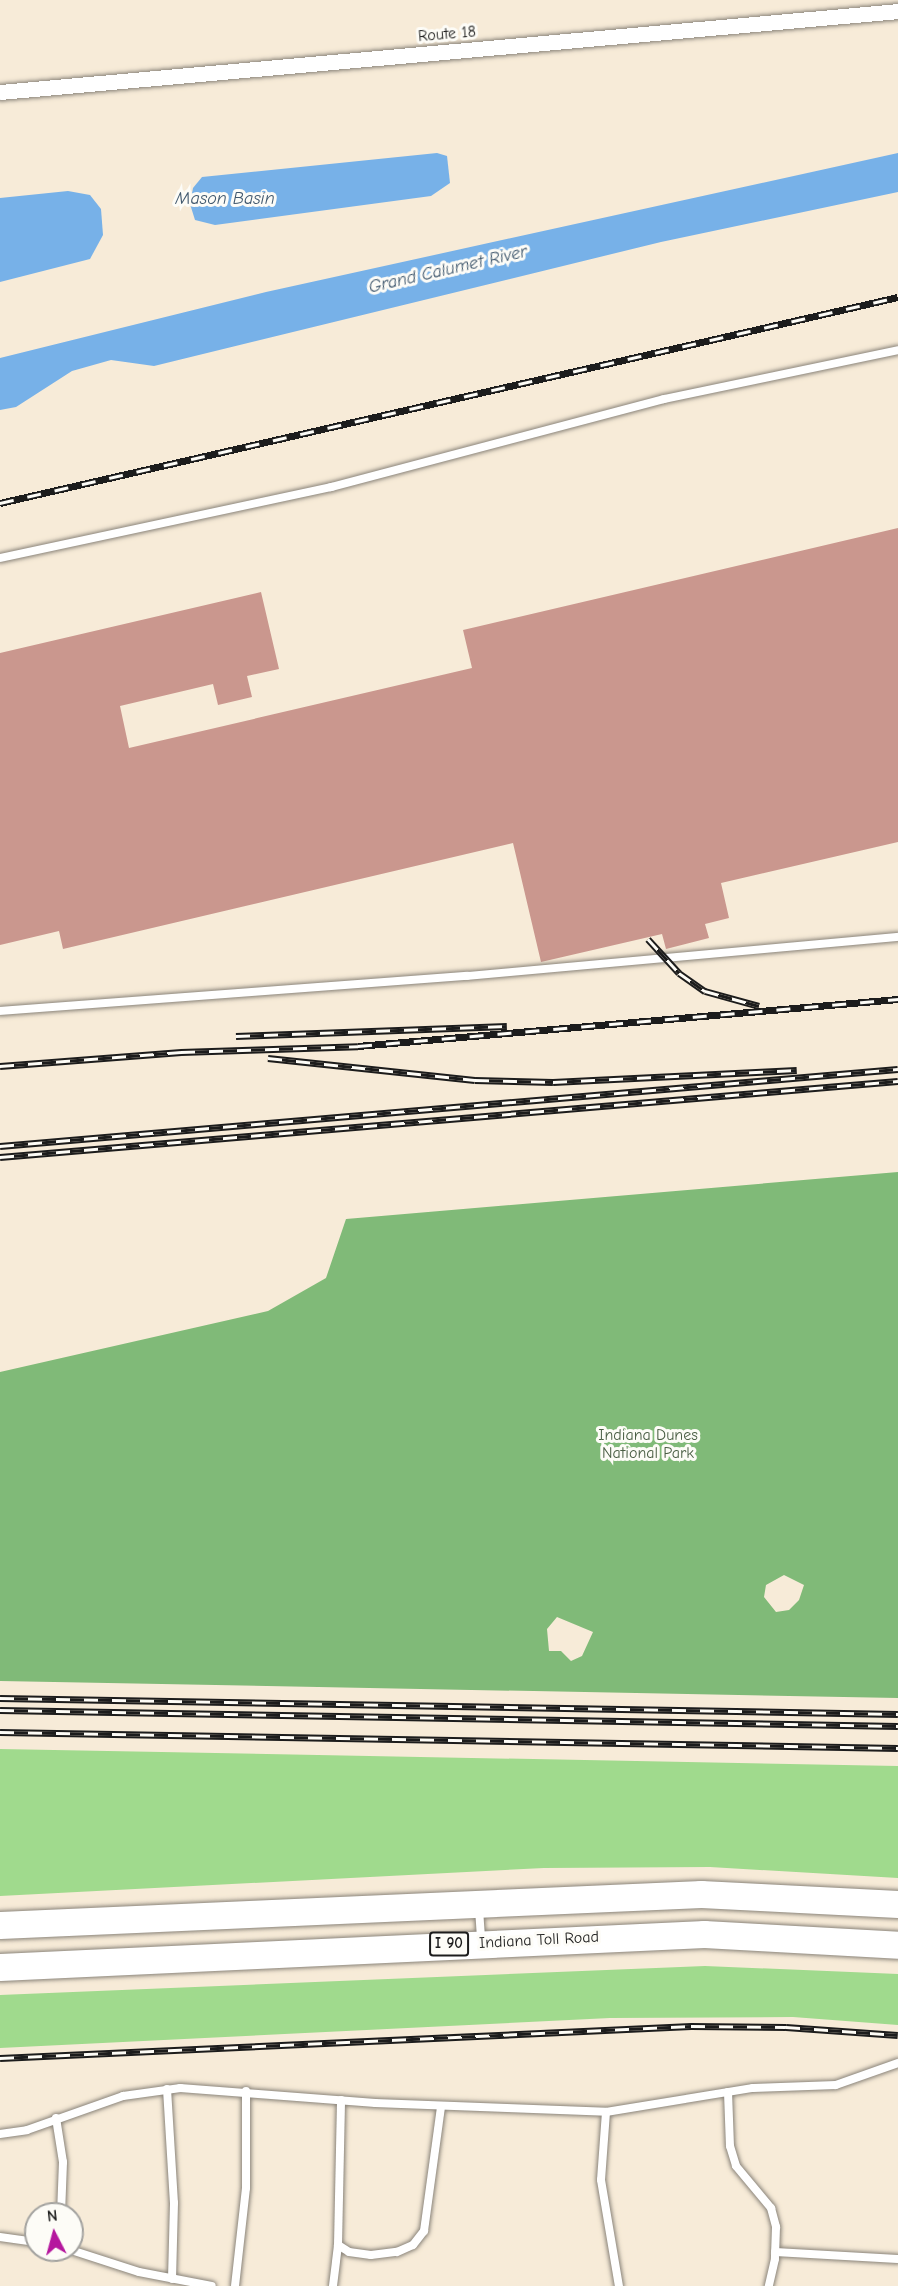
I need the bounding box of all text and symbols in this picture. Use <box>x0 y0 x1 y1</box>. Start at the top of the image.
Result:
street label: Route 18 <box>417 22 477 46</box>
water label: Mason Basin <box>175 188 275 210</box>
water label: Grand Calumet River <box>367 241 529 299</box>
park label: Indiana Dunes National Park <box>598 1425 698 1463</box>
street label: Indiana Toll Road <box>478 1927 600 1953</box>
road number: I 90 <box>428 1932 470 1956</box>
north arrow <box>24 2202 84 2262</box>
text: N <box>46 2207 58 2226</box>

